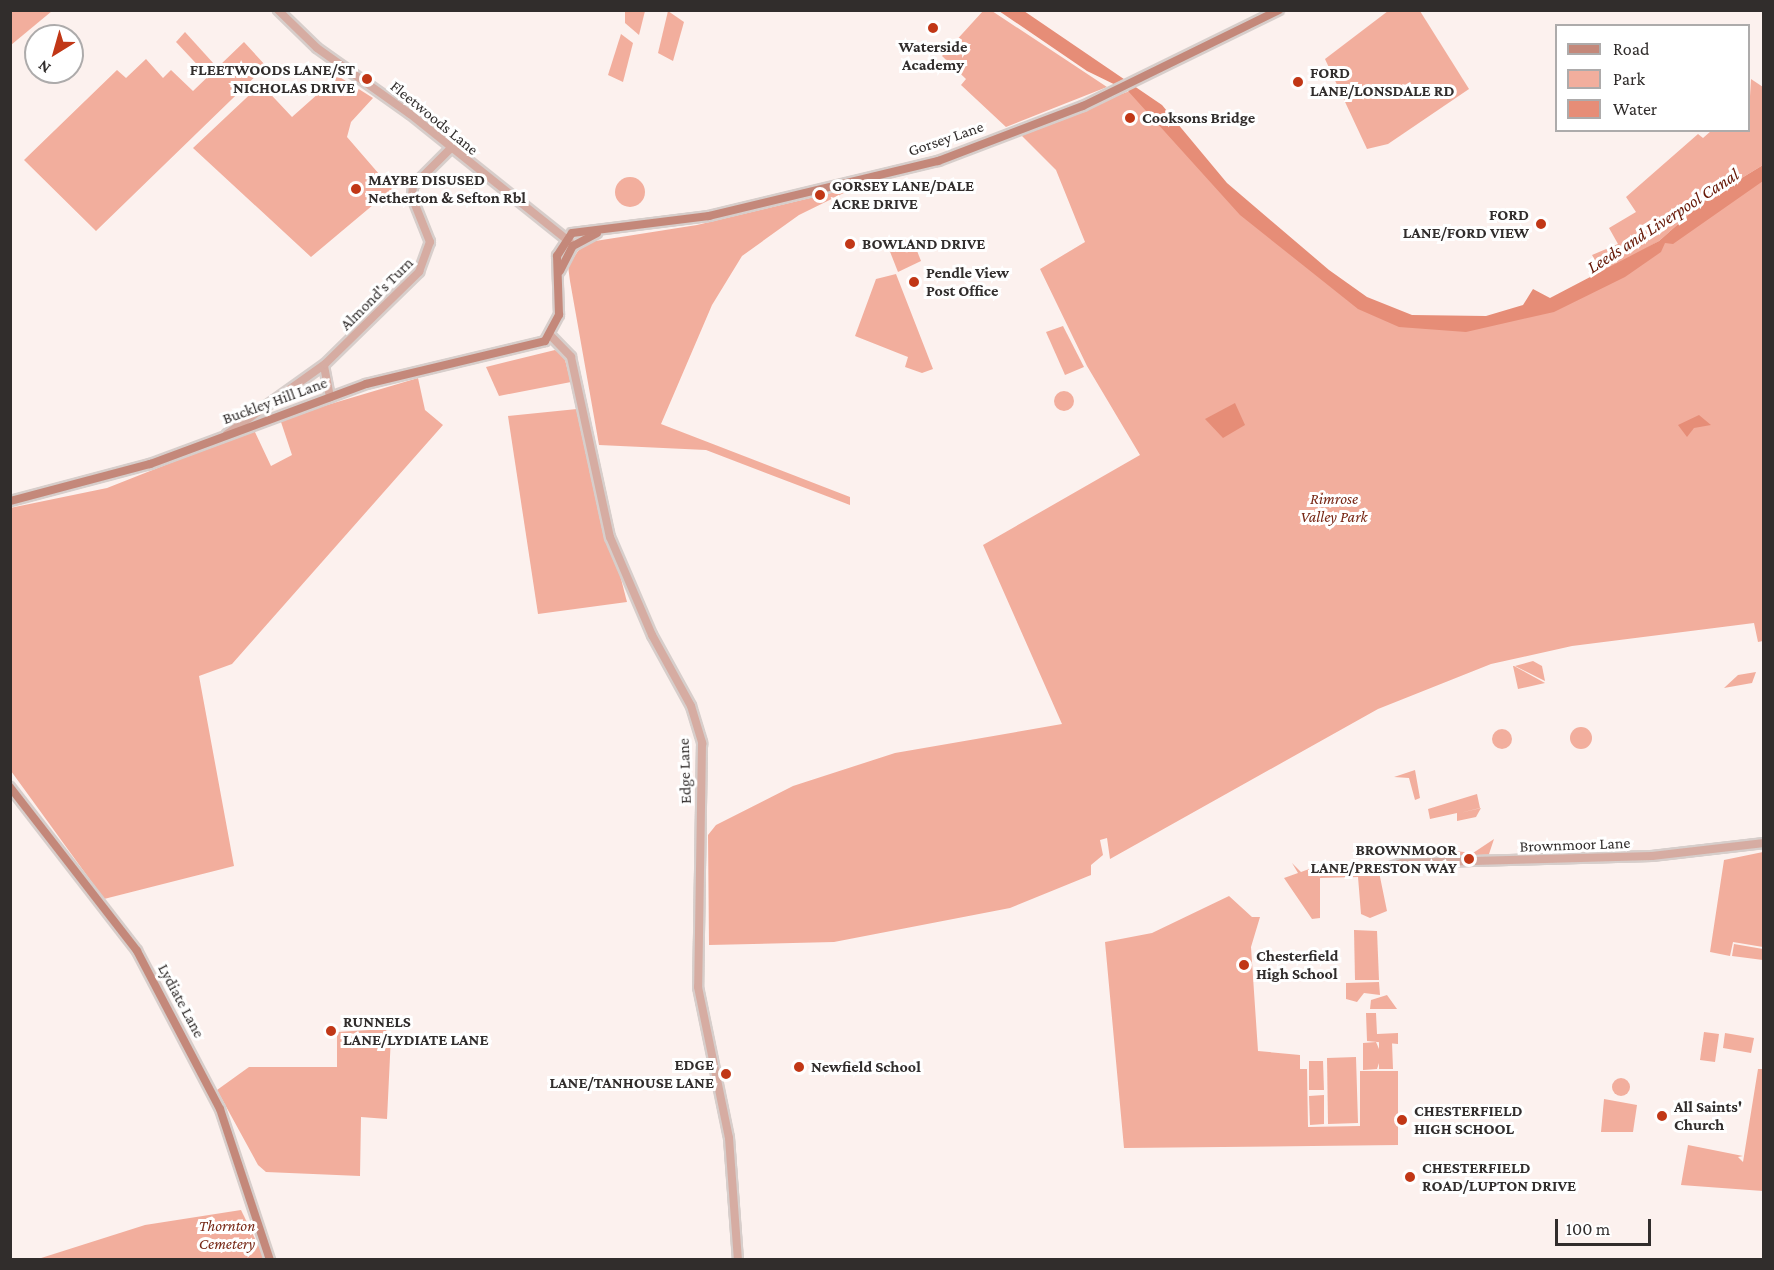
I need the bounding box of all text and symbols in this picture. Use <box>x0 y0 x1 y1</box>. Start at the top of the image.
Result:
marker: Waterside Academy <box>926 21 940 35</box>
north arrow <box>24 24 84 84</box>
legend <box>1555 24 1750 132</box>
place label: Waterside Academy <box>899 37 967 75</box>
text: Road <box>1613 39 1650 59</box>
text: N <box>35 57 54 77</box>
place label: FLEETWOODS LANE/ST NICHOLAS DRIVE <box>190 60 355 98</box>
place label: FORD LANE/LONSDALE RD <box>1310 63 1455 101</box>
text: Park <box>1613 69 1645 89</box>
marker: FLEETWOODS LANE/ST NICHOLAS DRIVE <box>360 72 374 86</box>
marker: FORD LANE/LONSDALE RD <box>1291 75 1305 89</box>
street label: Fleetwoods Lane <box>386 77 482 159</box>
text: Water <box>1613 99 1657 119</box>
place label: Cooksons Bridge <box>1142 108 1255 128</box>
marker: Cooksons Bridge <box>1123 111 1137 125</box>
street label: Gorsey Lane <box>906 117 986 161</box>
water label: Leeds and Liverpool Canal <box>1583 164 1743 278</box>
place label: MAYBE DISUSED Netherton & Sefton Rbl <box>368 170 526 208</box>
place label: GORSEY LANE/DALE ACRE DRIVE <box>832 176 974 214</box>
marker: MAYBE DISUSED Netherton & Sefton Rbl <box>349 182 363 196</box>
marker: GORSEY LANE/DALE ACRE DRIVE <box>813 188 827 202</box>
place label: FORD LANE/FORD VIEW <box>1403 205 1529 243</box>
marker: FORD LANE/FORD VIEW <box>1534 217 1548 231</box>
place label: BOWLAND DRIVE <box>862 234 985 254</box>
marker: BOWLAND DRIVE <box>843 237 857 251</box>
street label: Almond's Turn <box>336 253 418 335</box>
place label: Pendle View Post Office <box>926 263 1009 301</box>
marker: Pendle View Post Office <box>907 275 921 289</box>
street label: Buckley Hill Lane <box>220 373 330 429</box>
park label: Rimrose Valley Park <box>1300 489 1368 527</box>
street label: Edge Lane <box>674 738 696 804</box>
street label: Brownmoor Lane <box>1519 833 1631 857</box>
place label: BROWNMOOR LANE/PRESTON WAY <box>1310 840 1457 878</box>
marker: BROWNMOOR LANE/PRESTON WAY <box>1462 852 1476 866</box>
place label: Chesterfield High School <box>1256 946 1338 984</box>
marker: Chesterfield High School <box>1237 958 1251 972</box>
street label: Lydiate Lane <box>153 961 209 1041</box>
place label: RUNNELS LANE/LYDIATE LANE <box>343 1012 489 1050</box>
marker: RUNNELS LANE/LYDIATE LANE <box>324 1024 338 1038</box>
place label: EDGE LANE/TANHOUSE LANE <box>549 1055 714 1093</box>
place label: Newfield School <box>811 1057 921 1077</box>
marker: Newfield School <box>792 1060 806 1074</box>
marker: EDGE LANE/TANHOUSE LANE <box>719 1067 733 1081</box>
place label: All Saints' Church <box>1674 1097 1742 1135</box>
place label: CHESTERFIELD HIGH SCHOOL <box>1414 1101 1523 1139</box>
marker: All Saints' Church <box>1655 1109 1669 1123</box>
marker: CHESTERFIELD HIGH SCHOOL <box>1395 1113 1409 1127</box>
place label: CHESTERFIELD ROAD/LUPTON DRIVE <box>1422 1158 1576 1196</box>
marker: CHESTERFIELD ROAD/LUPTON DRIVE <box>1403 1170 1417 1184</box>
scale bar <box>1558 1207 1654 1245</box>
park label: Thornton Cemetery <box>199 1216 255 1254</box>
text: 100 m <box>1566 1219 1610 1239</box>

